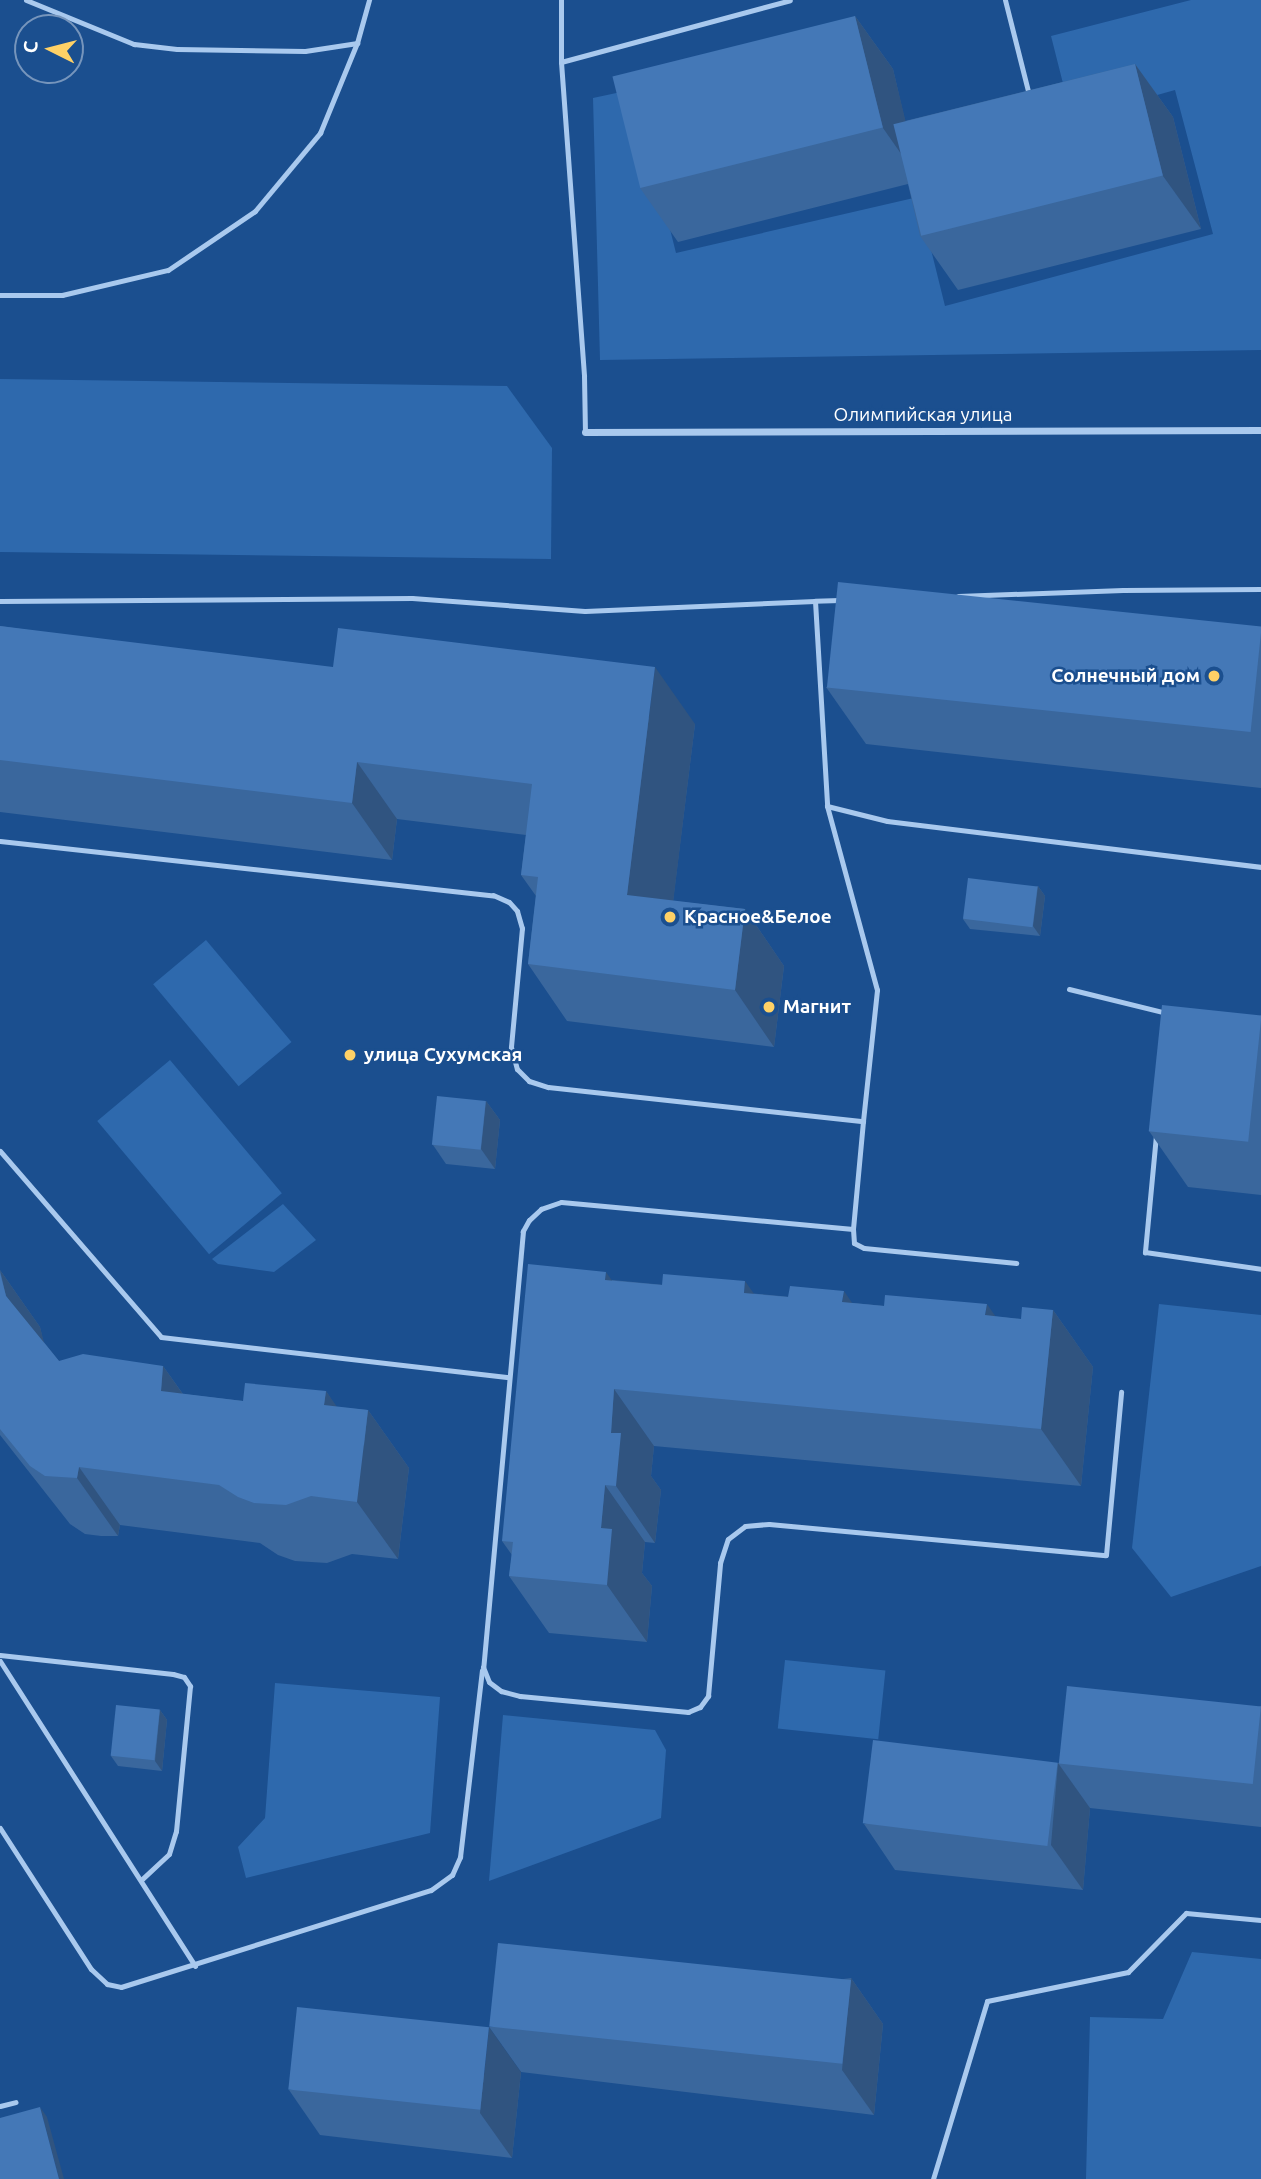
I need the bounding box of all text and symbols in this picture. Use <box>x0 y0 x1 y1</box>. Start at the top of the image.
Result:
north arrow <box>14 14 84 84</box>
text: С <box>19 40 42 54</box>
street label: Олимпийская улица <box>834 404 1012 426</box>
place label: Солнечный дом <box>1051 665 1200 687</box>
marker: Солнечный дом <box>1206 668 1222 684</box>
place label: Красное&Белое <box>684 906 832 928</box>
marker: Красное&Белое <box>662 909 678 925</box>
place label: Магнит <box>783 996 851 1018</box>
marker: Магнит <box>761 999 777 1015</box>
place label: улица Сухумская <box>364 1044 522 1066</box>
marker: улица Сухумская <box>342 1047 358 1063</box>

